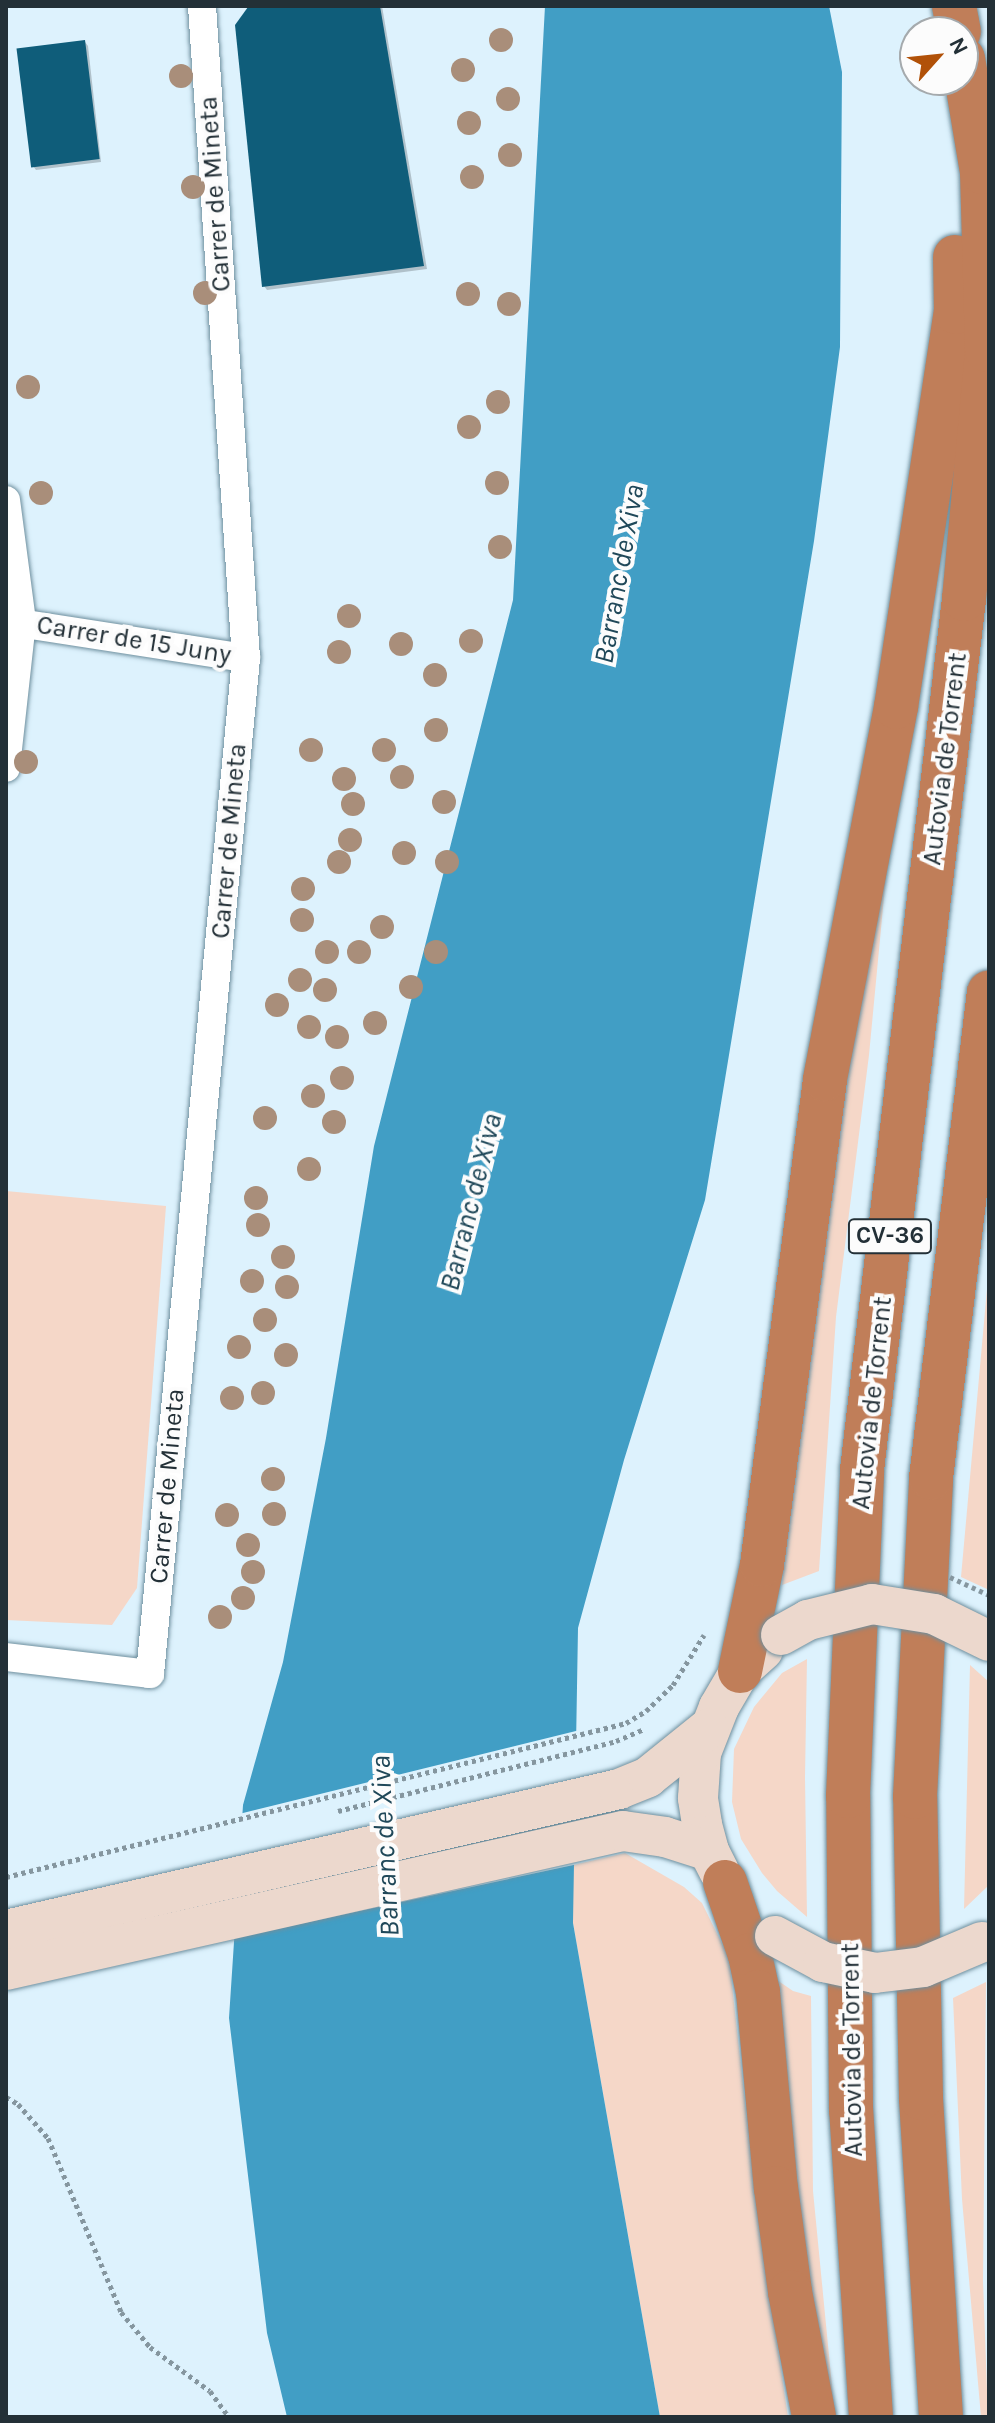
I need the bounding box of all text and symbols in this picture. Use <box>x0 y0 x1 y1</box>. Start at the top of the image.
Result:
north arrow <box>899 16 979 96</box>
text: N <box>943 33 974 59</box>
street label: Carrer de Mineta <box>193 95 237 293</box>
water label: Barranc de Xiva <box>587 482 651 666</box>
street label: Carrer de 15 Juny <box>35 609 233 671</box>
street label: Autovia de Torrent <box>916 651 974 867</box>
street label: Carrer de Mineta <box>205 742 253 940</box>
water label: Barranc de Xiva <box>433 1110 509 1294</box>
road number: CV-36 <box>846 1216 934 1256</box>
street label: Autovia de Torrent <box>845 1295 899 1511</box>
street label: Carrer de Mineta <box>143 1387 191 1585</box>
water label: Barranc de Xiva <box>363 1754 407 1938</box>
street label: Autovia de Torrent <box>835 1943 869 2157</box>

